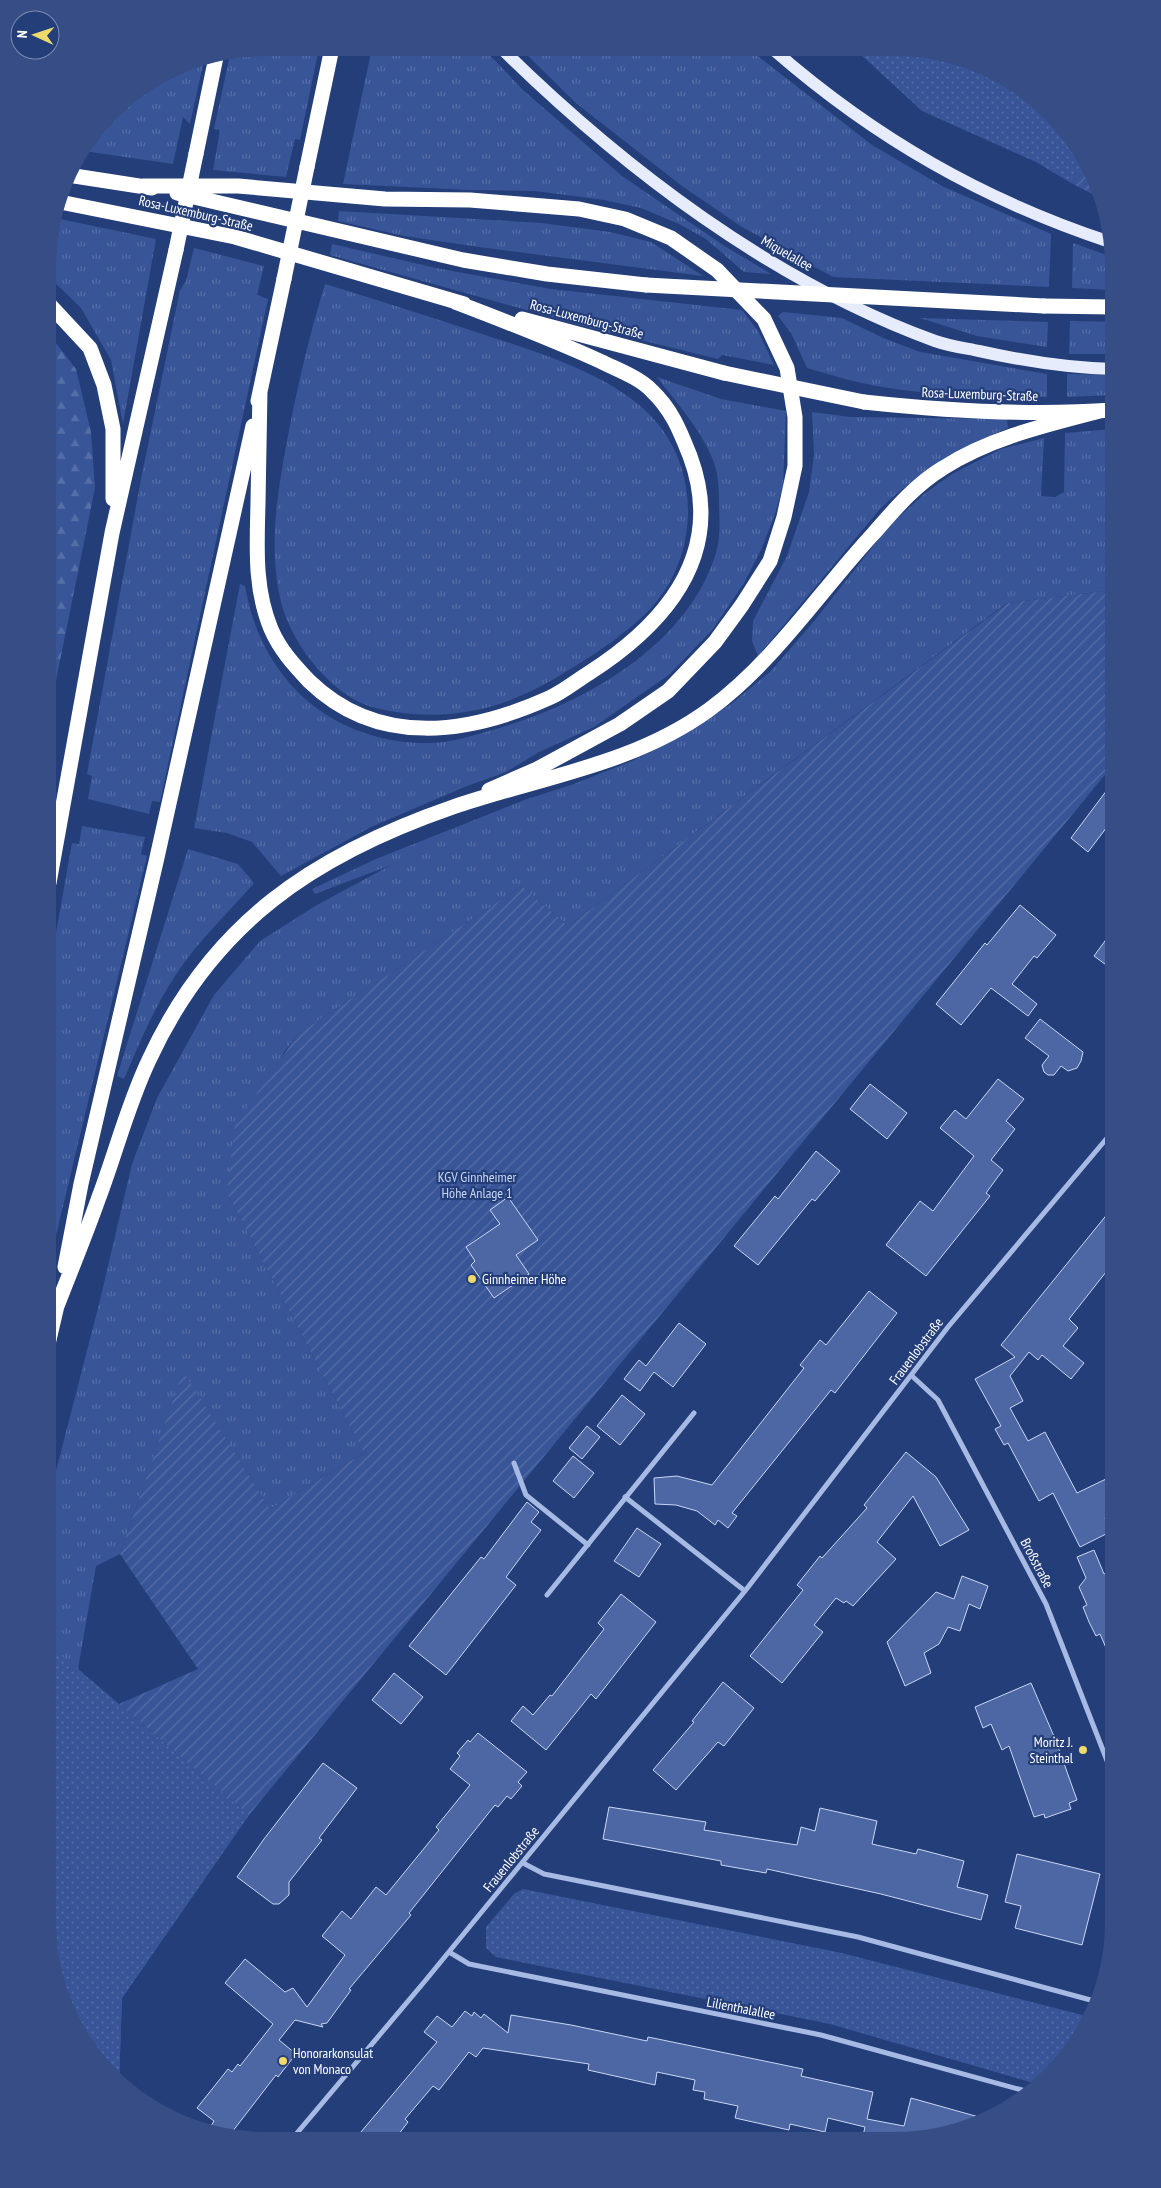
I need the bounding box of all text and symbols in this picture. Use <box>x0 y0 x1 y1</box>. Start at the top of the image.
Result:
north arrow <box>10 10 60 60</box>
text: N <box>13 30 31 39</box>
street label: Rosa-Luxemburg-Straße <box>137 191 255 235</box>
street label: Miquelallee <box>758 231 816 275</box>
street label: Rosa-Luxemburg-Straße <box>528 295 646 343</box>
street label: Rosa-Luxemburg-Straße <box>921 383 1039 405</box>
park label: KGV Ginnheimer Höhe Anlage 1 <box>438 1168 516 1202</box>
place label: Ginnheimer Höhe <box>482 1270 567 1288</box>
marker: Ginnheimer Höhe <box>466 1273 478 1285</box>
street label: Frauenlobstraße <box>885 1314 947 1388</box>
street label: Broßstraße <box>1016 1535 1058 1591</box>
place label: Moritz J. Steinthal <box>1029 1733 1074 1767</box>
marker: Moritz J. Steinthal <box>1077 1744 1089 1756</box>
street label: Frauenlobstraße <box>479 1822 543 1895</box>
street label: Lilienthalallee <box>705 1993 777 2024</box>
place label: Honorarkonsulat von Monaco <box>293 2044 373 2078</box>
marker: Honorarkonsulat von Monaco <box>277 2055 289 2067</box>

